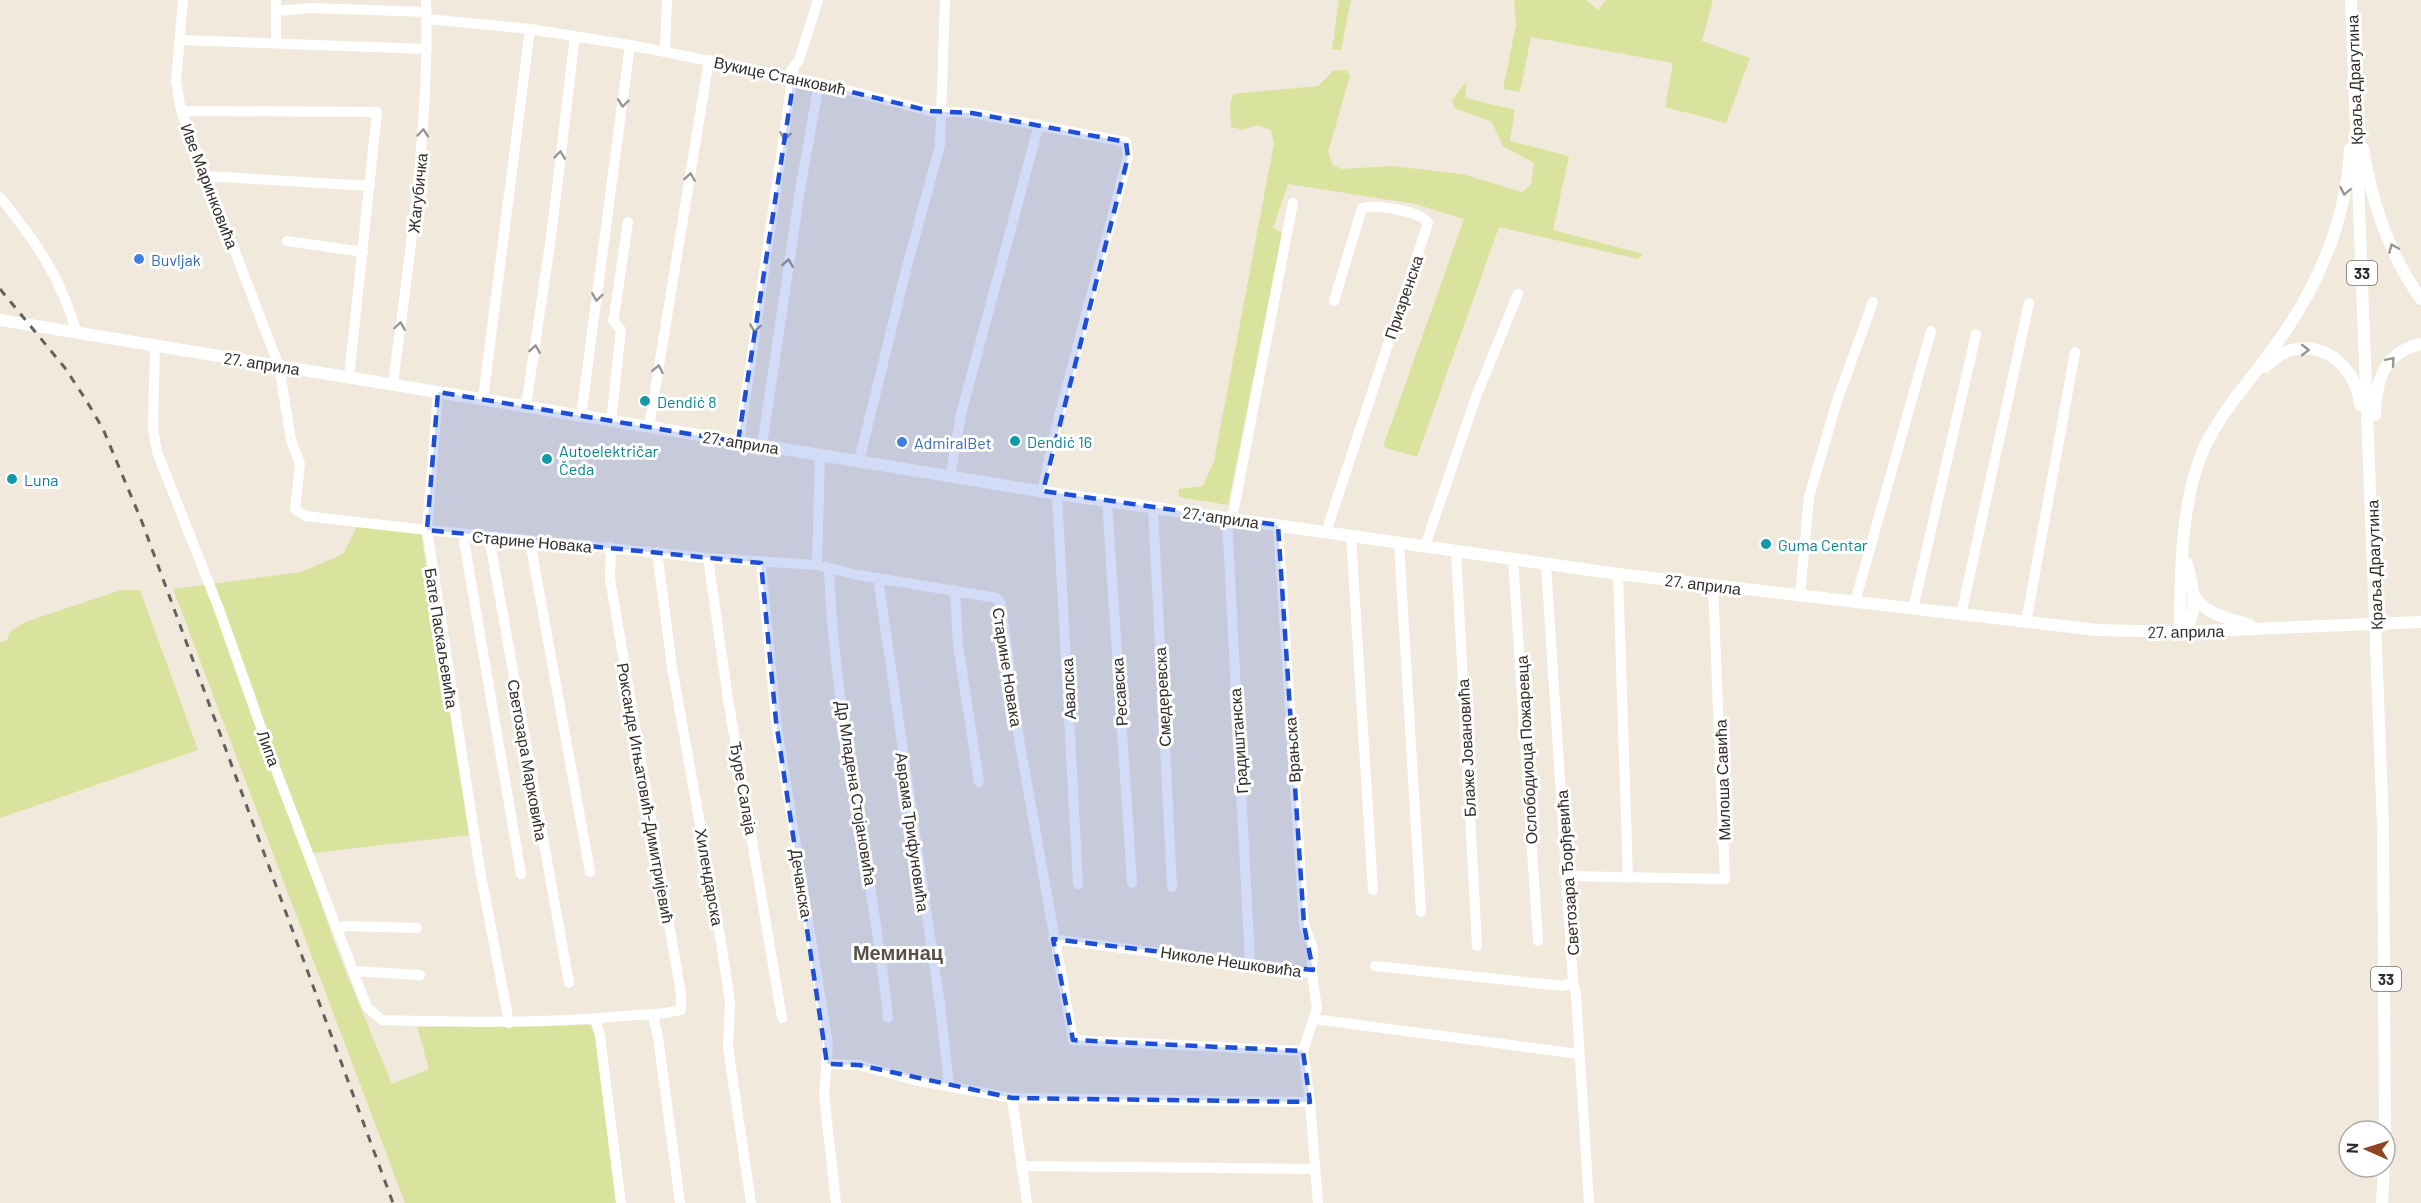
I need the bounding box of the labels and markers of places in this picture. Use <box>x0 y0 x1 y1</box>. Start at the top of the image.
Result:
place label: Buvljak <box>151 250 201 269</box>
marker: Buvljak <box>132 252 146 266</box>
place label: Dendić 8 <box>657 392 717 411</box>
marker: Dendić 8 <box>638 394 652 408</box>
place label: Dendić 16 <box>1027 432 1092 451</box>
place label: AdmiralBet <box>914 433 991 452</box>
marker: Dendić 16 <box>1008 434 1022 448</box>
marker: AdmiralBet <box>895 435 909 449</box>
place label: Autoelektričar Čeda <box>559 441 659 478</box>
marker: Autoelektričar Čeda <box>540 452 554 466</box>
place label: Luna <box>24 470 58 489</box>
marker: Luna <box>5 472 19 486</box>
place label: Guma Centar <box>1778 535 1868 554</box>
marker: Guma Centar <box>1759 537 1773 551</box>

